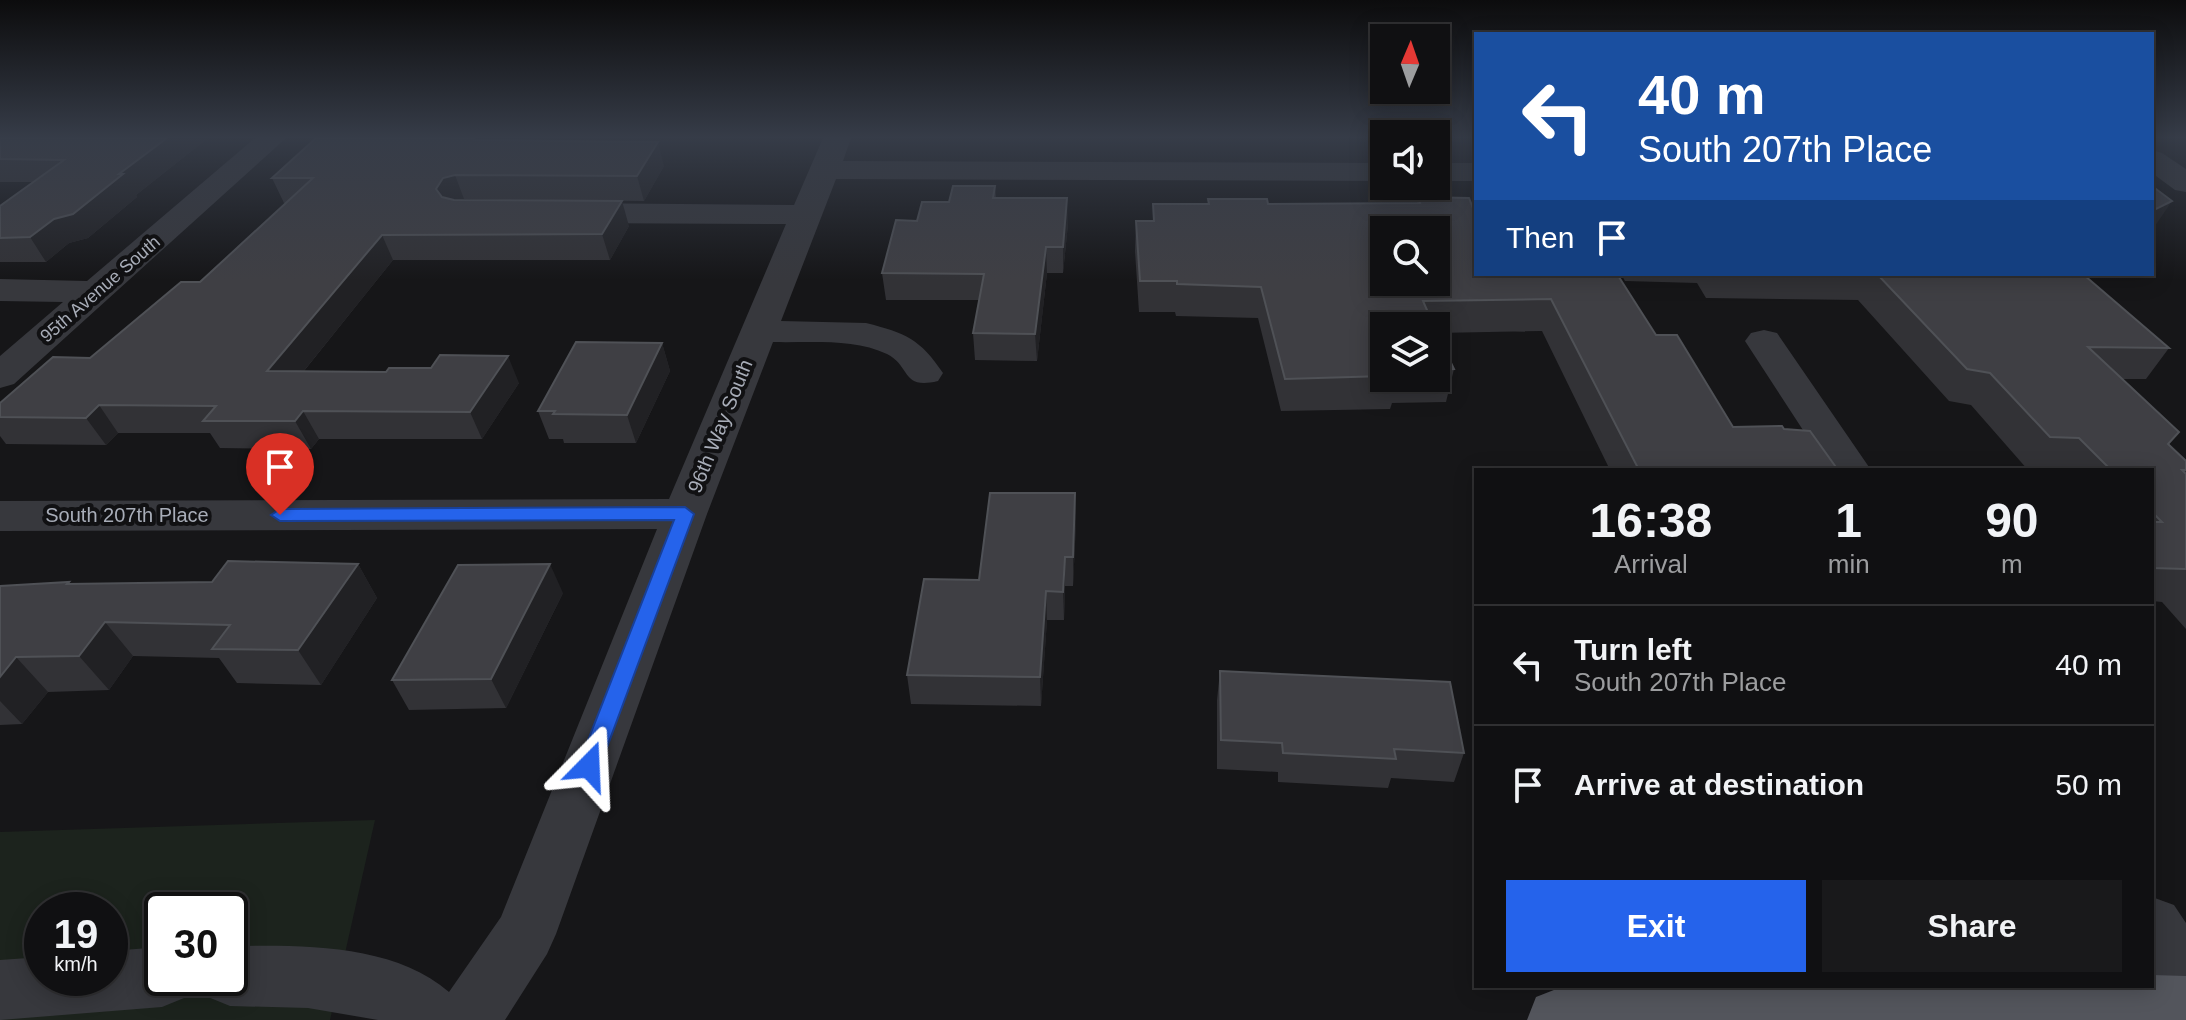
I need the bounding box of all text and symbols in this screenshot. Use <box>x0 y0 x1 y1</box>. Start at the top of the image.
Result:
north arrow <box>1370 24 1450 104</box>
map controls <box>1370 24 1450 392</box>
text: 40 m <box>1638 63 1766 126</box>
icon: left <box>1506 64 1610 168</box>
button: sound <box>1370 120 1450 200</box>
text: South 207th Place <box>1638 129 1932 170</box>
button: search <box>1370 216 1450 296</box>
icon: arrive <box>1590 216 1634 260</box>
text: Then <box>1506 221 1574 254</box>
street label: 95th Avenue South <box>36 232 164 346</box>
button: layers <box>1370 312 1450 392</box>
street label: 96th Way South <box>683 356 757 496</box>
pin <box>246 433 314 515</box>
icon: arrive <box>258 445 302 489</box>
text: 16:38 <box>1589 494 1712 547</box>
text: 1 <box>1835 494 1862 547</box>
text: 90 <box>1985 494 2039 547</box>
street label: South 207th Place <box>45 504 209 526</box>
text: Arrival <box>1614 549 1688 579</box>
text: min <box>1828 549 1870 579</box>
text: m <box>2001 549 2023 579</box>
text: Turn left <box>1574 633 1692 666</box>
icon: left <box>1506 643 1550 687</box>
text: 40 m <box>2055 648 2122 681</box>
text: South 207th Place <box>1574 667 1787 697</box>
position arrow <box>547 724 631 808</box>
icon: arrive <box>1506 763 1550 807</box>
text: Arrive at destination <box>1574 768 1864 801</box>
text: 50 m <box>2055 768 2122 801</box>
button: Exit <box>1506 880 1806 972</box>
button: Share <box>1822 880 2122 972</box>
speed limit sign: 30 <box>144 892 248 996</box>
text: 19 <box>54 912 98 956</box>
text: km/h <box>54 953 98 975</box>

